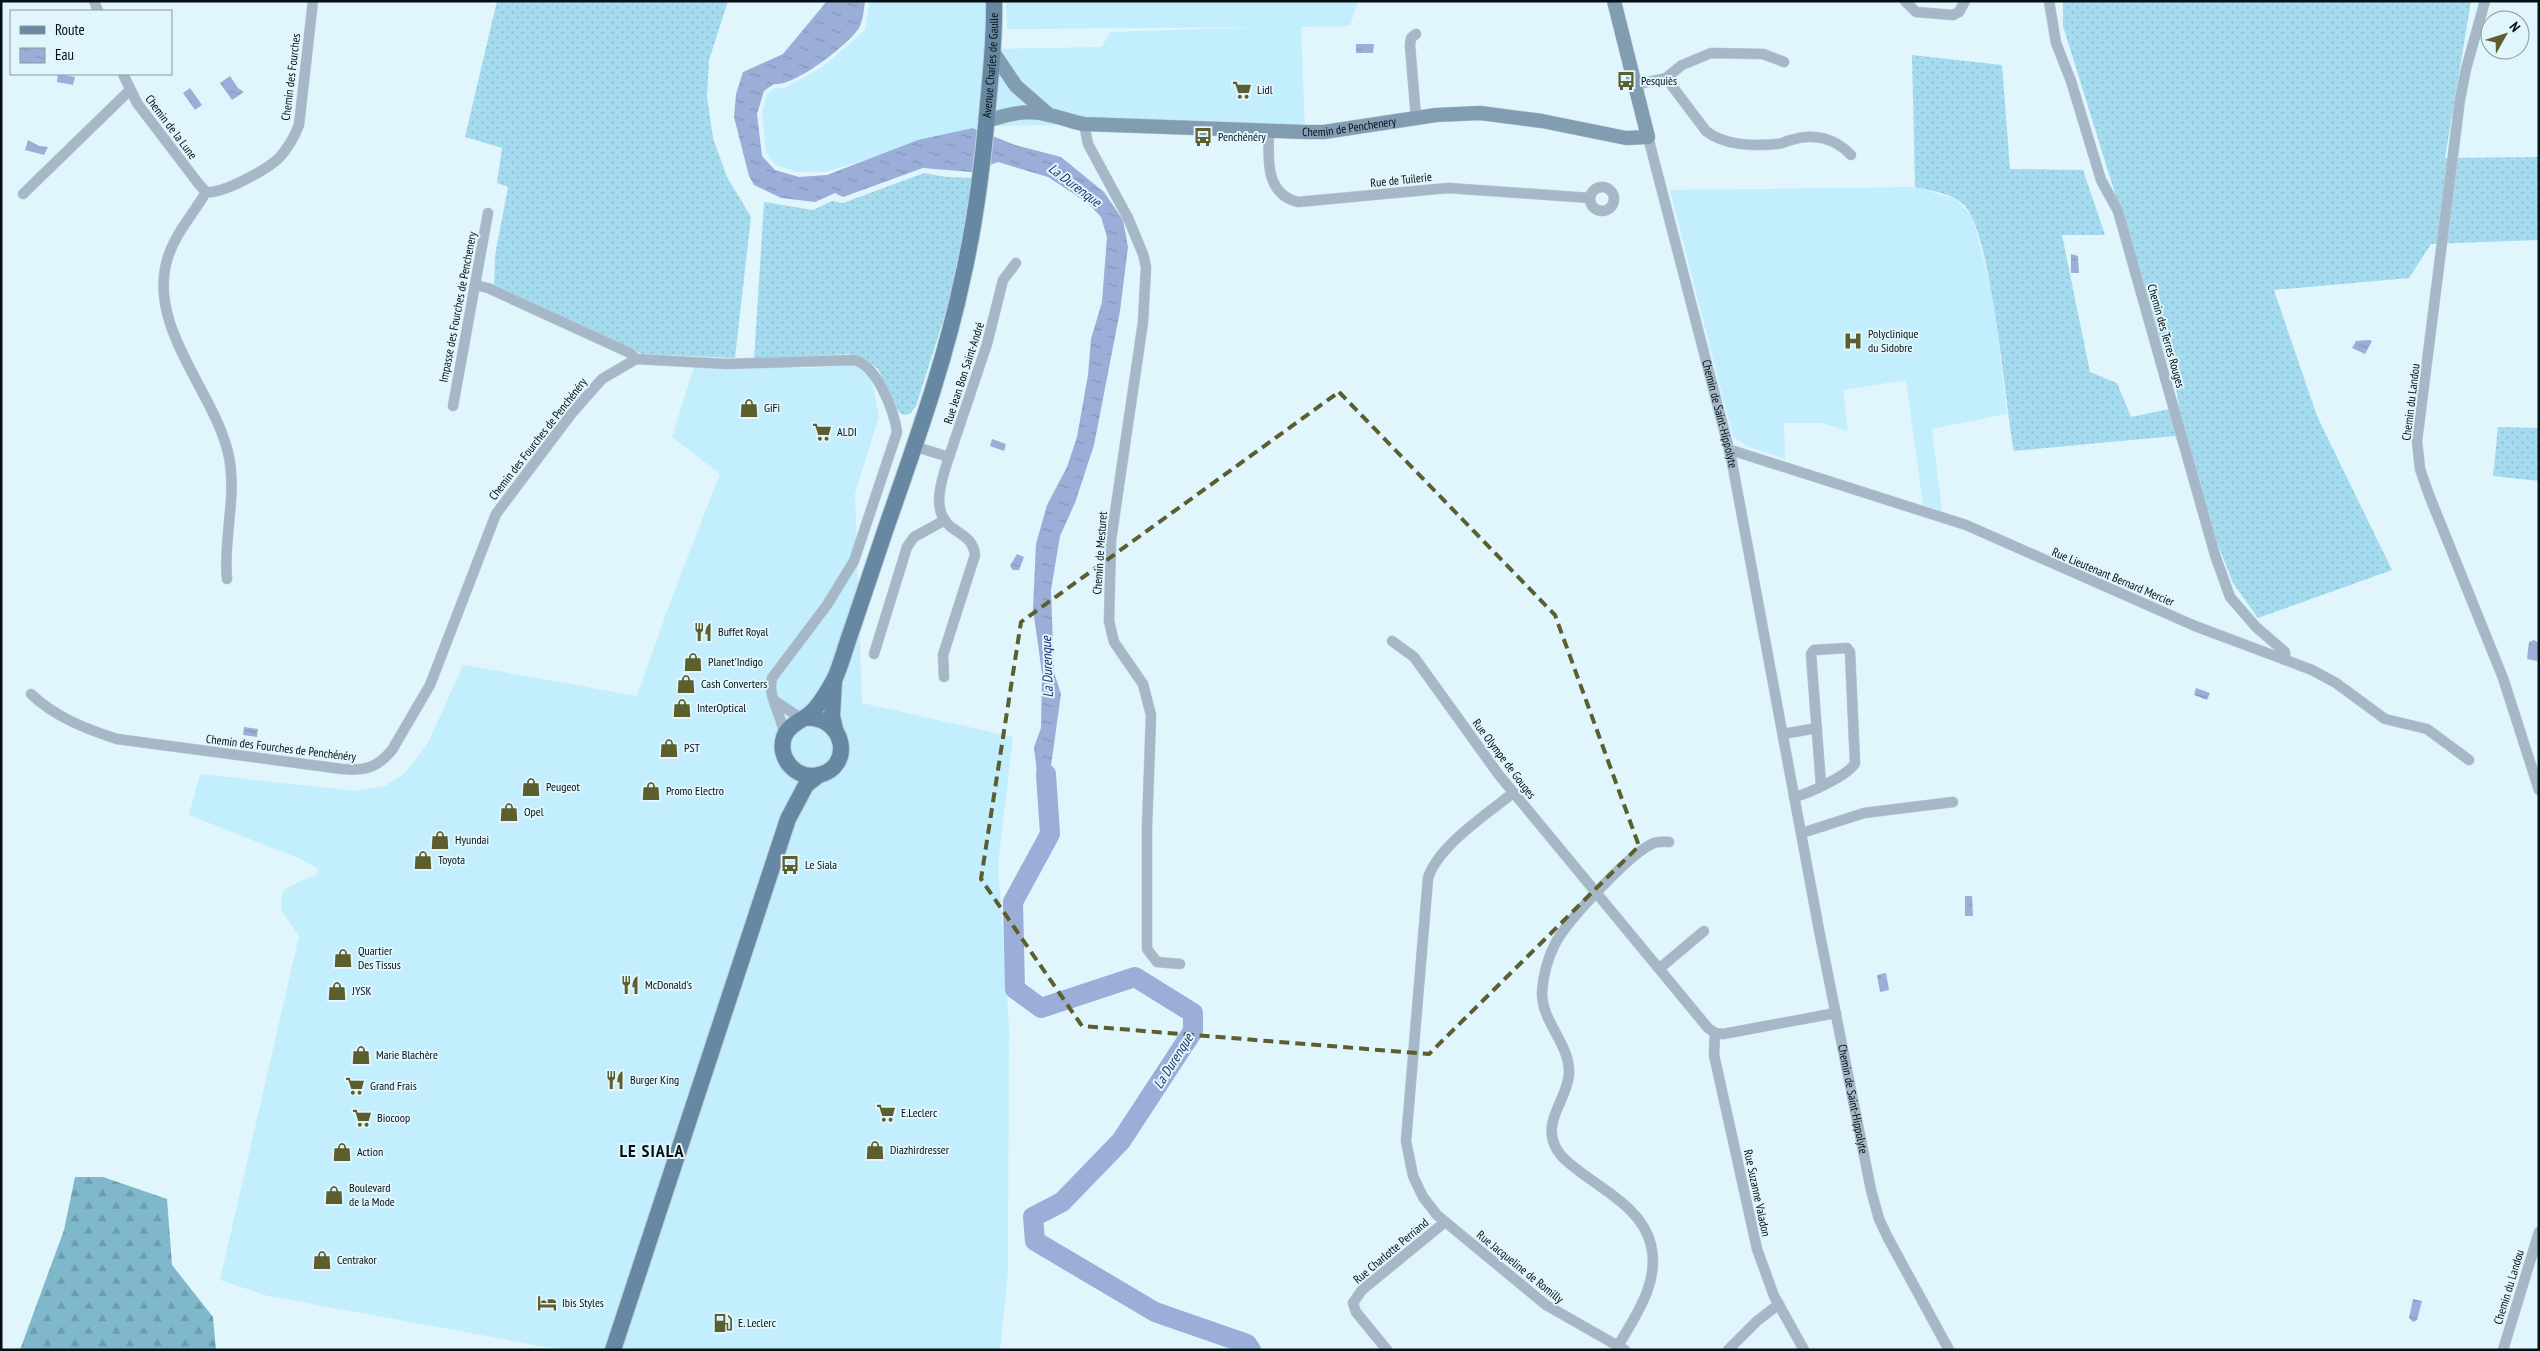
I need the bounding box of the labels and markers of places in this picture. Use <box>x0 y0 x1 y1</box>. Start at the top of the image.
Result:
bus stop icon: Pesquiès <box>1615 70 1637 92</box>
place label: Pesquiès <box>1641 73 1677 88</box>
supermarket icon: Lidl <box>1231 79 1253 101</box>
place label: Lidl <box>1257 82 1273 97</box>
bus stop icon: Penchénéry <box>1192 126 1214 148</box>
place label: Penchénéry <box>1218 129 1266 144</box>
place label: Polyclinique du Sidobre <box>1868 326 1918 355</box>
hospital icon: Polyclinique du Sidobre <box>1842 330 1864 352</box>
shop icon: GiFi <box>738 397 760 419</box>
place label: GiFi <box>764 400 780 415</box>
supermarket icon: ALDI <box>811 421 833 443</box>
place label: ALDI <box>837 424 857 439</box>
restaurant icon: Buffet Royal <box>692 621 714 643</box>
place label: Buffet Royal <box>718 624 768 639</box>
shop icon: Planet'Indigo <box>682 651 704 673</box>
place label: Planet'Indigo <box>708 654 763 669</box>
shop icon: Cash Converters <box>675 673 697 695</box>
place label: Cash Converters <box>701 676 767 691</box>
shop icon: InterOptical <box>671 697 693 719</box>
place label: InterOptical <box>697 700 746 715</box>
shop icon: PST <box>658 737 680 759</box>
place label: PST <box>684 740 701 755</box>
shop icon: Peugeot <box>520 776 542 798</box>
place label: Peugeot <box>546 779 580 794</box>
shop icon: Promo Electro <box>640 780 662 802</box>
place label: Promo Electro <box>666 783 724 798</box>
shop icon: Opel <box>498 801 520 823</box>
place label: Opel <box>524 804 544 819</box>
shop icon: Hyundai <box>429 829 451 851</box>
place label: Hyundai <box>455 832 489 847</box>
shop icon: Toyota <box>412 849 434 871</box>
place label: Toyota <box>438 852 465 867</box>
bus stop icon: Le Siala <box>779 854 801 876</box>
place label: Le Siala <box>805 857 837 872</box>
place label: Quartier Des Tissus <box>358 943 401 972</box>
shop icon: Quartier Des Tissus <box>332 947 354 969</box>
restaurant icon: McDonald's <box>619 974 641 996</box>
place label: McDonald's <box>645 977 692 992</box>
shop icon: JYSK <box>326 980 348 1002</box>
place label: JYSK <box>351 983 371 998</box>
shop icon: Marie Blachère <box>350 1044 372 1066</box>
place label: Marie Blachère <box>376 1047 438 1062</box>
restaurant icon: Burger King <box>604 1069 626 1091</box>
place label: Burger King <box>630 1072 679 1087</box>
supermarket icon: Grand Frais <box>344 1075 366 1097</box>
place label: Grand Frais <box>370 1078 417 1093</box>
supermarket icon: E.Leclerc <box>875 1102 897 1124</box>
place label: E.Leclerc <box>901 1105 938 1120</box>
supermarket icon: Biocoop <box>351 1107 373 1129</box>
place label: Biocoop <box>377 1110 410 1125</box>
shop icon: Diazhirdresser <box>864 1139 886 1161</box>
shop icon: Action <box>331 1141 353 1163</box>
place label: Diazhirdresser <box>890 1142 950 1157</box>
place label: Action <box>357 1144 383 1159</box>
place label: Boulevard de la Mode <box>349 1180 395 1209</box>
shop icon: Boulevard de la Mode <box>323 1184 345 1206</box>
shop icon: Centrakor <box>311 1249 333 1271</box>
place label: Centrakor <box>337 1252 377 1267</box>
hotel icon: Ibis Styles <box>536 1292 558 1314</box>
place label: Ibis Styles <box>562 1295 604 1310</box>
fuel station icon: E. Leclerc <box>712 1312 734 1334</box>
place label: E. Leclerc <box>738 1315 777 1330</box>

